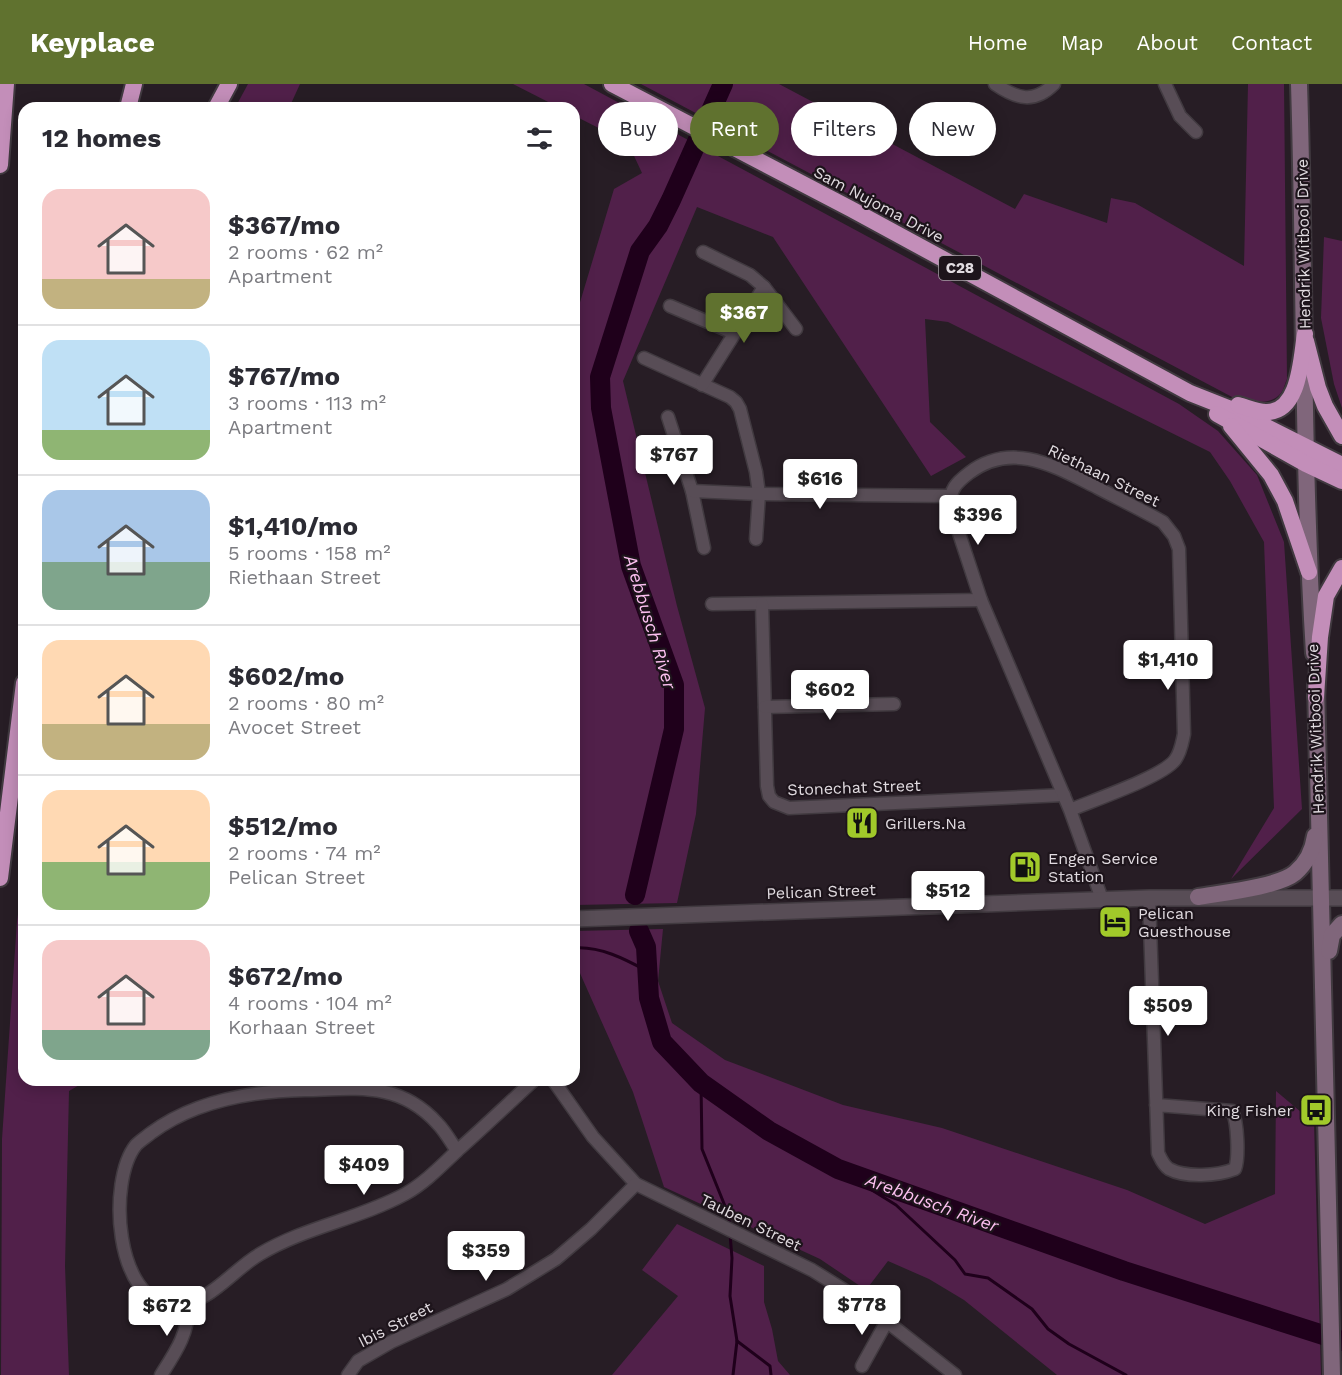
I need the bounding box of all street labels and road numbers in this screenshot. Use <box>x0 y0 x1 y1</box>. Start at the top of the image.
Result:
street label: Hendrik Witbooi Drive <box>1293 159 1314 329</box>
street label: Sam Nujoma Drive <box>811 162 947 247</box>
road number: C28 <box>939 256 981 280</box>
street label: Riethaan Street <box>1045 440 1163 511</box>
street label: Hendrik Witbooi Drive <box>1303 643 1328 814</box>
street label: Stonechat Street <box>787 776 921 799</box>
street label: Pelican Street <box>766 880 876 903</box>
street label: Tauben Street <box>697 1190 805 1255</box>
street label: Ibis Street <box>355 1297 436 1351</box>

